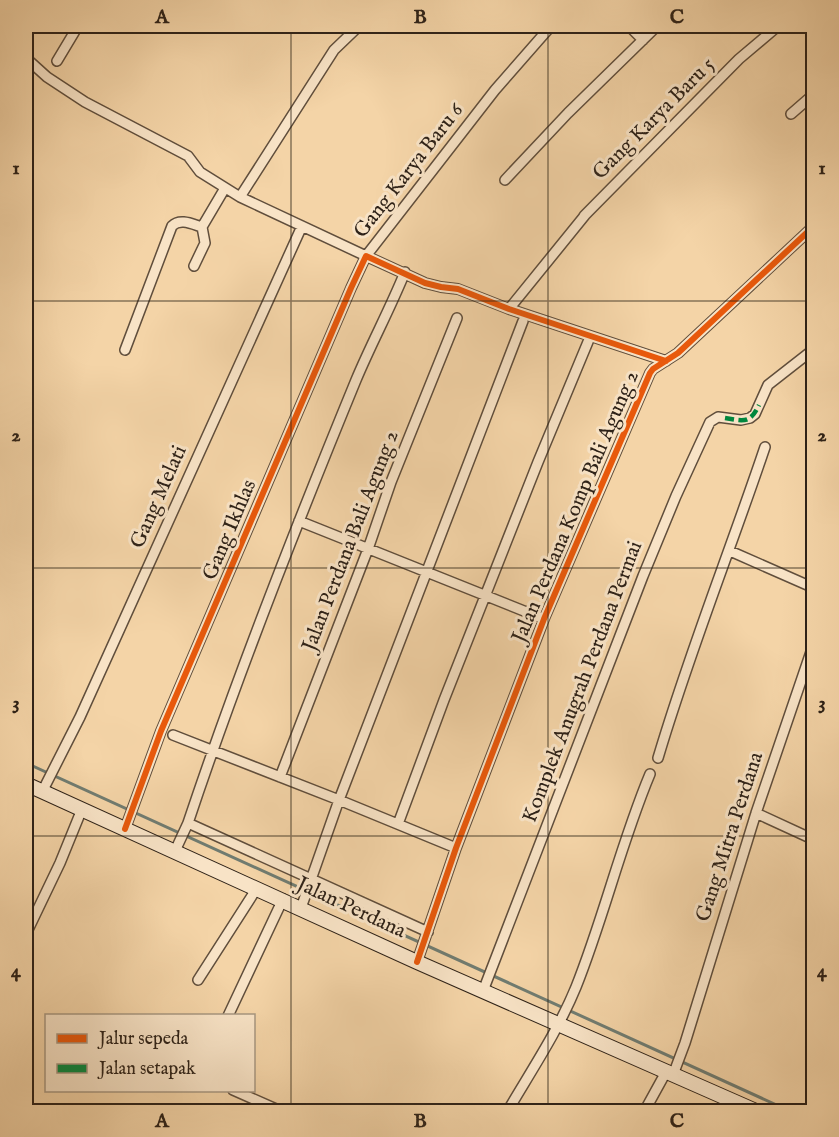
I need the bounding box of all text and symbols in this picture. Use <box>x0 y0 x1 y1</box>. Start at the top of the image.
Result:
text: A <box>154 5 170 30</box>
text: B <box>413 5 427 30</box>
text: C <box>670 5 684 30</box>
street label: Gang Karya Baru 5 <box>587 52 721 186</box>
street label: Gang Karya Baru 6 <box>348 97 471 244</box>
text: 1 <box>12 156 20 181</box>
text: 1 <box>818 156 826 181</box>
street label: Jalan Perdana Komp Bali Agung 2 <box>506 367 646 649</box>
text: 2 <box>11 423 21 448</box>
text: 2 <box>817 423 827 448</box>
street label: Jalan Perdana Bali Agung 2 <box>296 427 406 657</box>
street label: Gang Melati <box>124 441 194 553</box>
street label: Gang Ikhlas <box>197 476 263 584</box>
street label: Komplek Anugrah Perdana Permai <box>517 537 649 827</box>
text: 3 <box>12 691 20 716</box>
text: 3 <box>818 691 826 716</box>
street label: Gang Mitra Perdana <box>690 748 770 925</box>
street label: Jalan Perdana <box>290 870 411 945</box>
text: 4 <box>11 959 22 984</box>
text: 4 <box>817 959 828 984</box>
legend <box>45 1014 255 1092</box>
text: Jalur sepeda <box>97 1028 189 1051</box>
text: Jalan setapak <box>97 1058 196 1081</box>
text: A <box>154 1109 170 1134</box>
text: B <box>413 1109 427 1134</box>
text: C <box>670 1109 684 1134</box>

